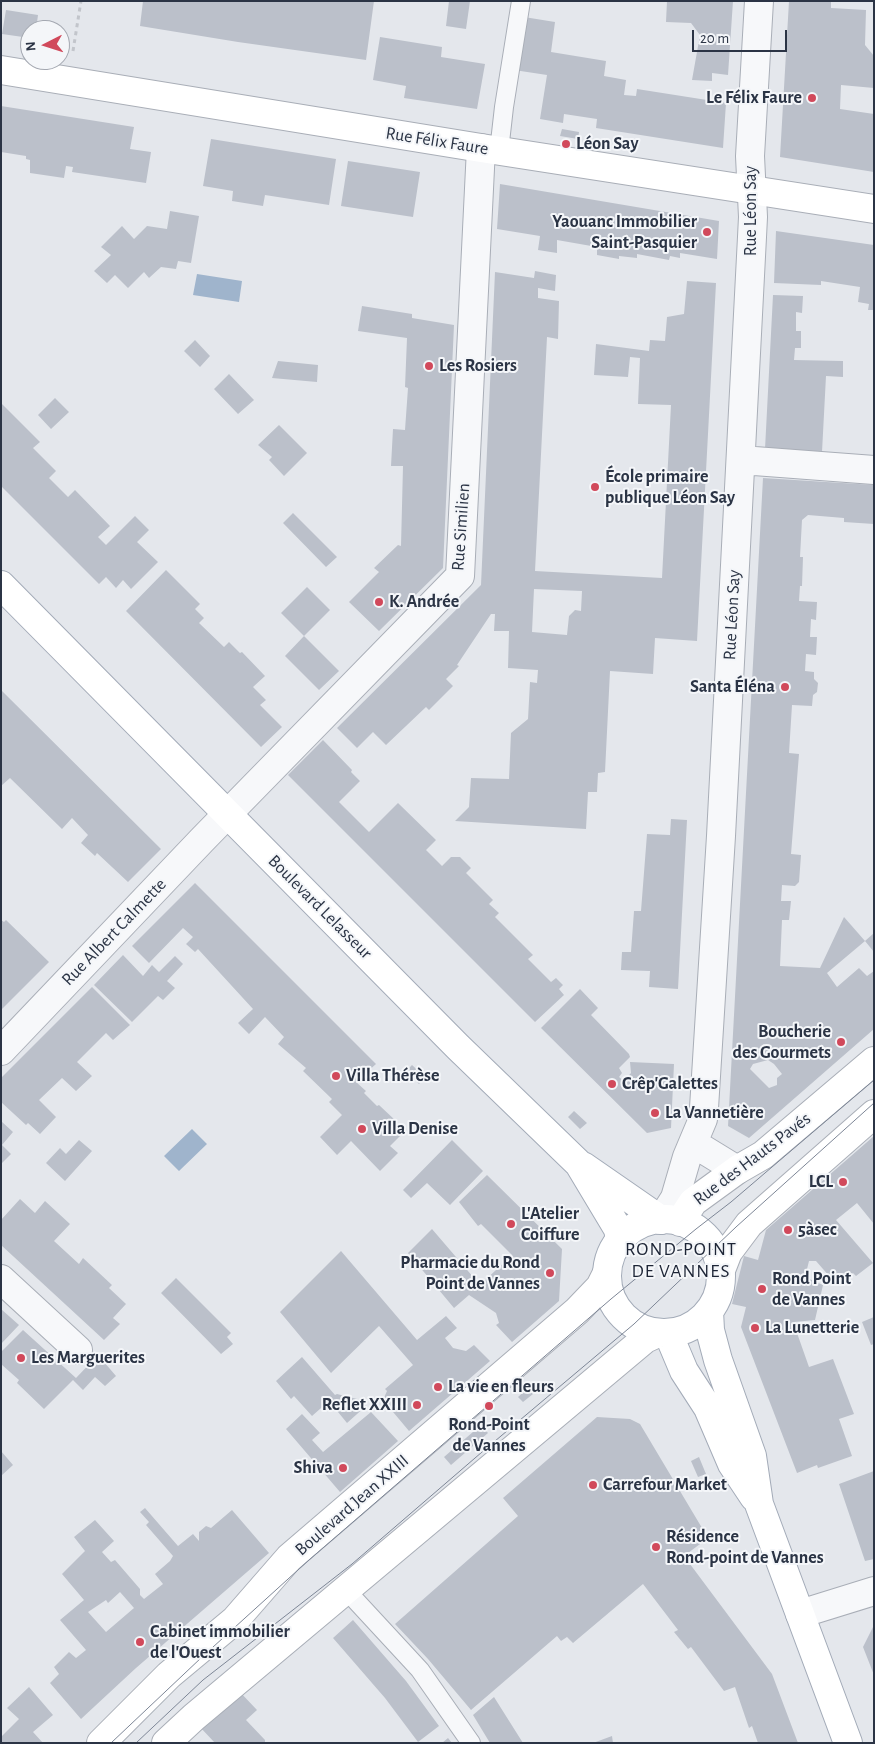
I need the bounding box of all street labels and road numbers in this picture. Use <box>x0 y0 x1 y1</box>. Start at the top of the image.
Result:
street label: Rue Félix Faure <box>384 122 490 160</box>
street label: Rue Léon Say <box>740 166 762 256</box>
street label: Rue Similien <box>447 482 475 572</box>
street label: Rue Léon Say <box>719 569 745 661</box>
street label: Boulevard Lelasseur <box>263 850 377 964</box>
street label: Rue Albert Calmette <box>57 874 171 990</box>
street label: Rue des Hauts Pavés <box>689 1108 815 1210</box>
street label: Boulevard Jean XXIII <box>291 1450 413 1560</box>

